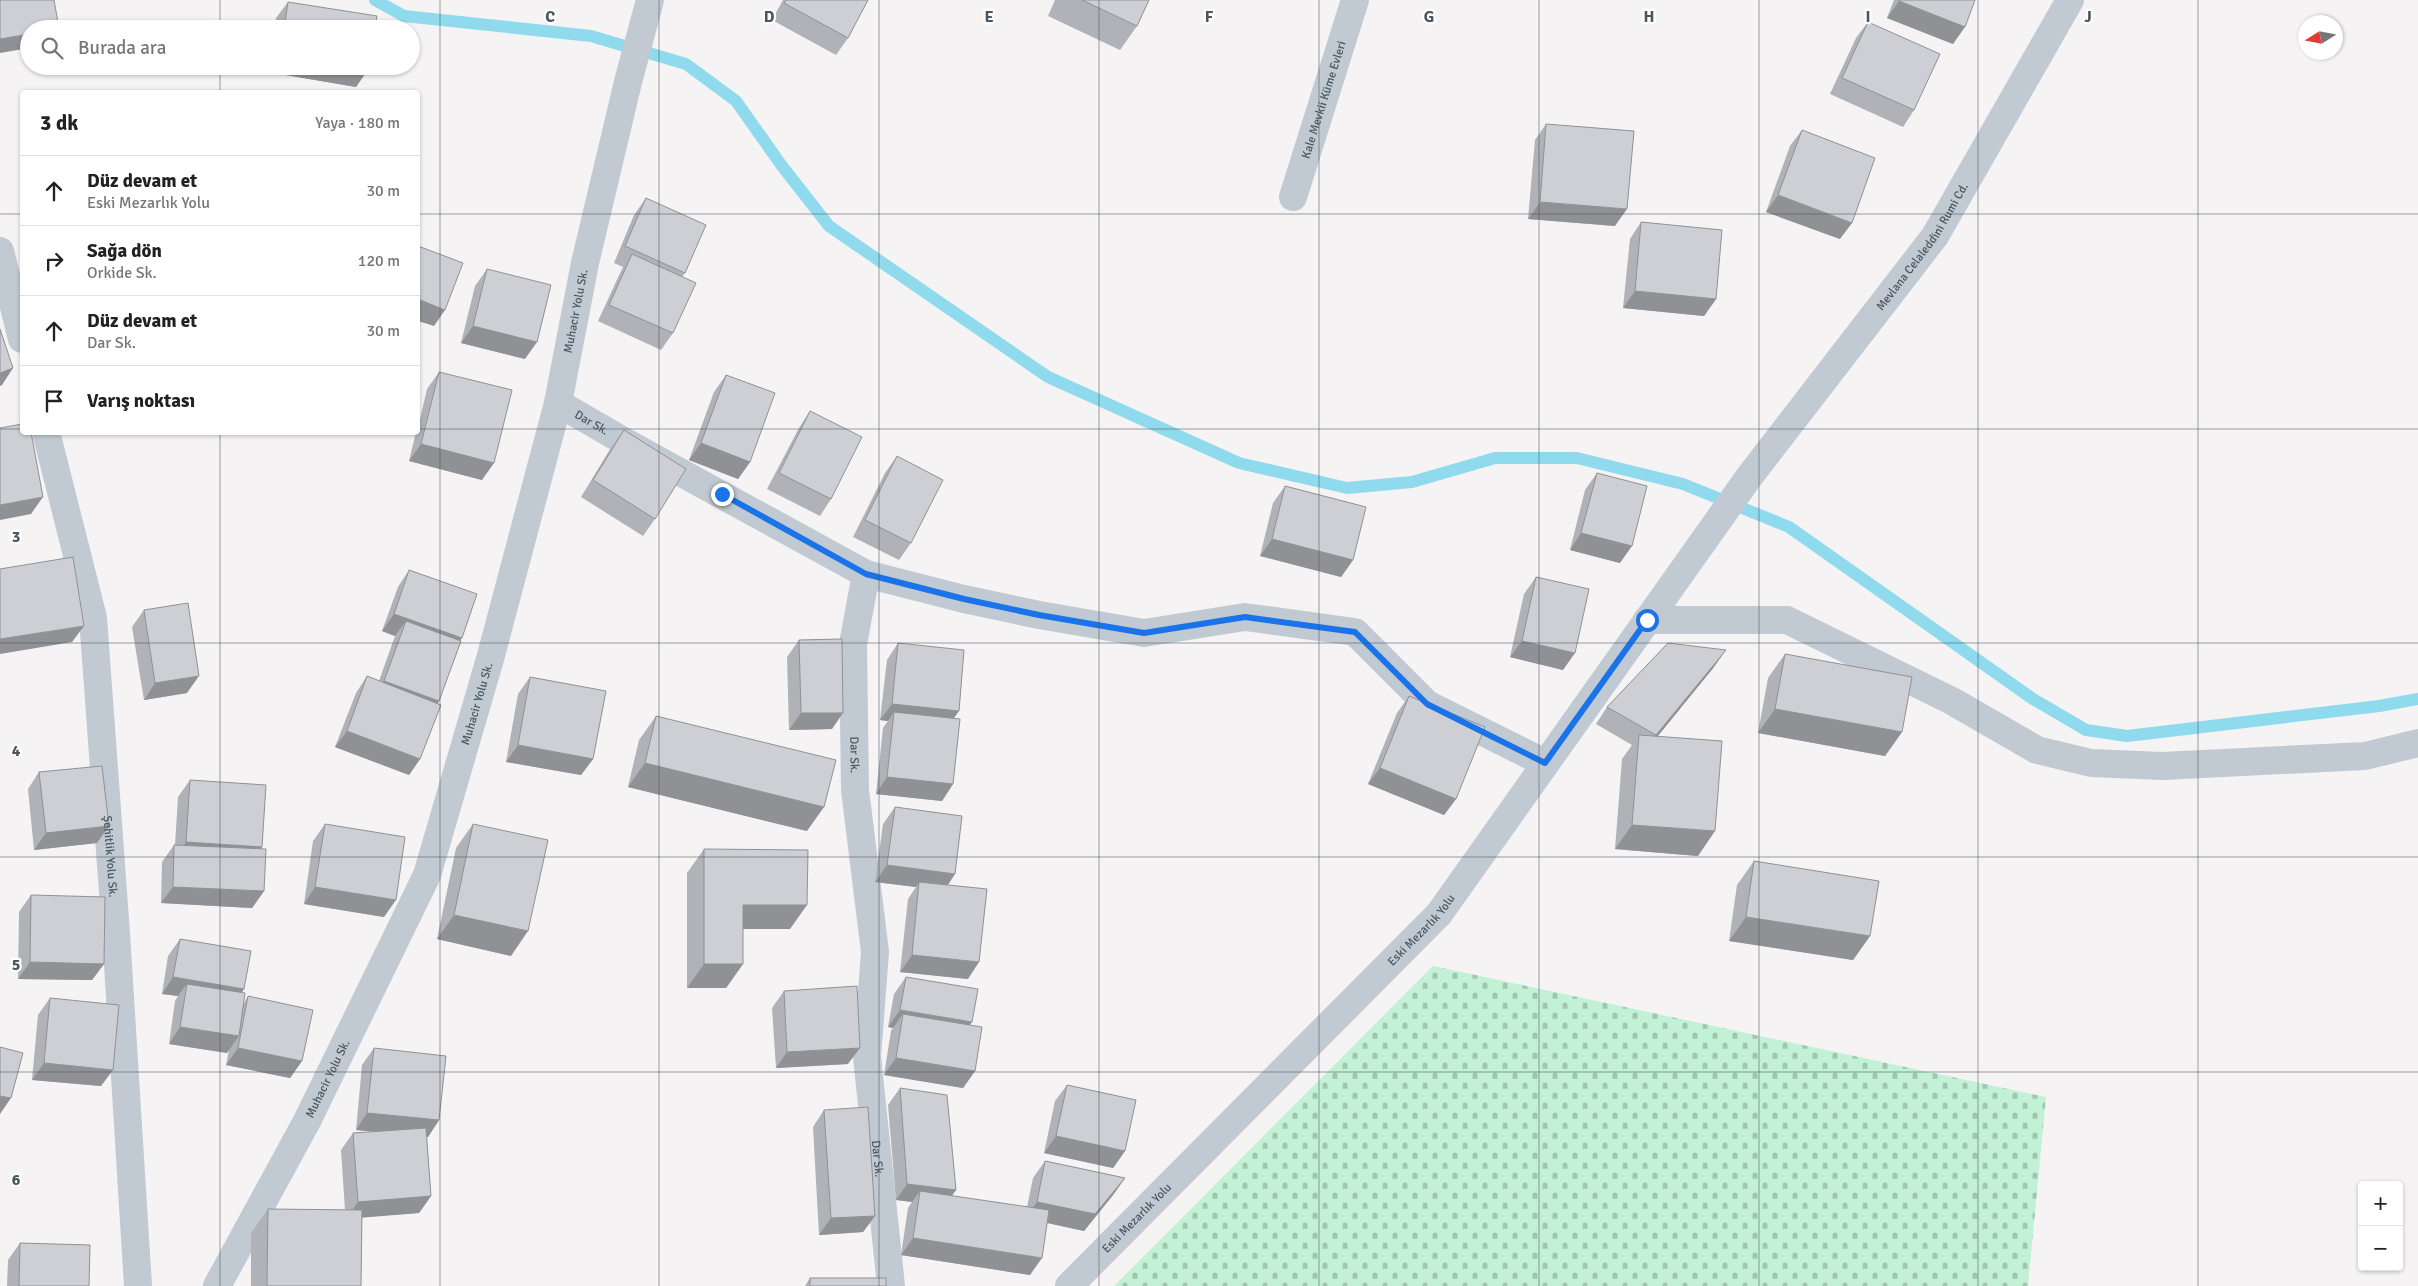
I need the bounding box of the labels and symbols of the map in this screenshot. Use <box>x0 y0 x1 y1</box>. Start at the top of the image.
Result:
text: C <box>545 7 555 27</box>
text: D <box>764 7 775 27</box>
text: E <box>984 7 994 27</box>
text: F <box>1205 7 1214 27</box>
text: G <box>1424 7 1434 27</box>
text: H <box>1644 7 1654 27</box>
text: I <box>1865 7 1871 27</box>
text: J <box>2084 7 2092 27</box>
north arrow <box>2298 15 2343 60</box>
street label: Kale Mevkii Küme Evleri <box>1298 39 1349 160</box>
street label: Mevlana Celaleddini Rumi Cd. <box>1873 180 1971 313</box>
street label: Muhacir Yolu Sk. <box>560 268 591 354</box>
street label: Dar Sk. <box>572 407 611 438</box>
route end <box>711 483 734 506</box>
text: 3 <box>12 527 20 547</box>
route start <box>1636 609 1659 632</box>
street label: Muhacir Yolu Sk. <box>458 661 496 747</box>
street label: Dar Sk. <box>847 736 862 773</box>
text: 4 <box>12 741 21 761</box>
street label: Şehitlik Yolu Sk. <box>100 815 121 898</box>
street label: Eski Mezarlık Yolu <box>1384 891 1458 969</box>
text: 5 <box>12 955 20 975</box>
street label: Muhacir Yolu Sk. <box>302 1037 353 1120</box>
street label: Dar Sk. <box>868 1140 887 1178</box>
text: 6 <box>12 1170 21 1190</box>
street label: Eski Mezarlık Yolu <box>1099 1180 1175 1256</box>

